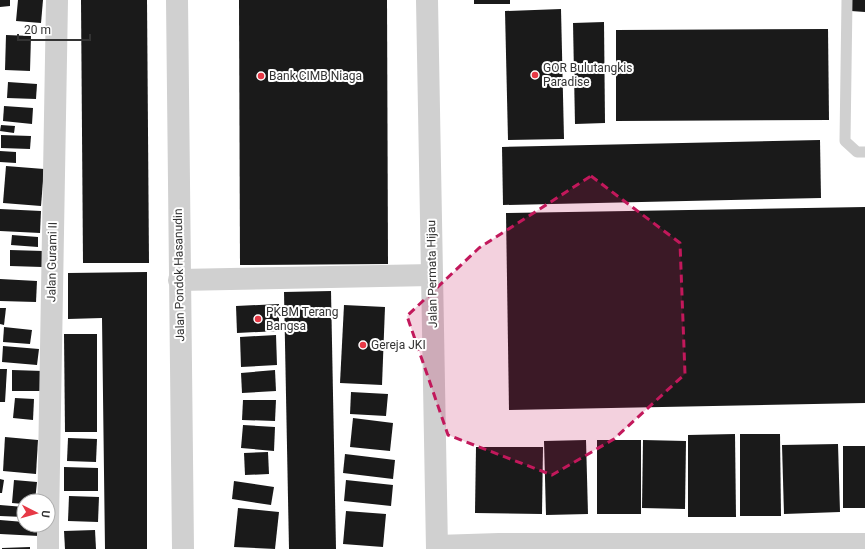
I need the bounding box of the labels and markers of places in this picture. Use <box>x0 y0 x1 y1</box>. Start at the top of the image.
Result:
place label: GOR Bulutangkis Paradise <box>543 61 632 89</box>
place label: Bank CIMB Niaga <box>269 69 362 83</box>
marker: GOR Bulutangkis Paradise <box>530 70 540 80</box>
marker: Bank CIMB Niaga <box>256 71 266 81</box>
place label: PKBM Terang Bangsa <box>266 305 338 333</box>
marker: PKBM Terang Bangsa <box>253 314 263 324</box>
place label: Gereja JKI <box>371 338 426 352</box>
marker: Gereja JKI <box>358 340 368 350</box>

